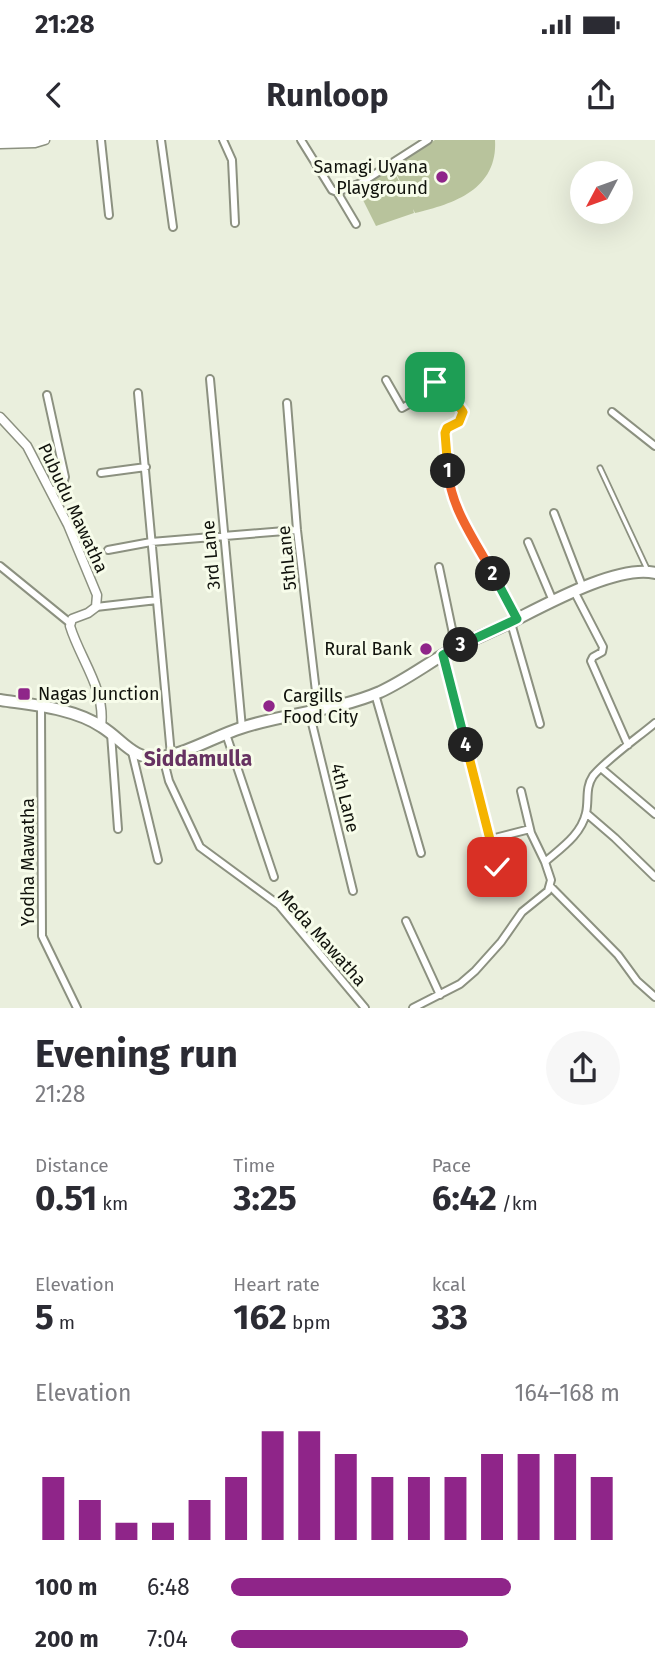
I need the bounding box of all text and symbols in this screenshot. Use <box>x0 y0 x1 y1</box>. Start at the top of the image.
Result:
text: 21:28 <box>35 9 95 40</box>
icon: back <box>35 76 73 114</box>
text: Runloop <box>266 76 389 114</box>
icon: share <box>582 76 620 114</box>
place label: Samagi Uyana Playground <box>314 156 428 199</box>
north arrow <box>570 161 634 224</box>
map controls <box>570 161 633 224</box>
marker: Samagi Uyana Playground <box>434 169 450 185</box>
pin <box>405 352 465 412</box>
icon: arrive <box>416 363 454 401</box>
street label: Pubudu Mawatha <box>33 440 113 576</box>
pin: 1 <box>430 454 466 488</box>
text: 1 <box>443 459 452 482</box>
street label: 3rd Lane <box>197 519 225 591</box>
street label: 5thLane <box>273 525 301 591</box>
pin: 2 <box>476 556 510 592</box>
text: 2 <box>488 562 497 585</box>
pin: 3 <box>444 628 478 662</box>
text: 3 <box>456 633 465 656</box>
place label: Rural Bank <box>324 638 413 660</box>
marker: Rural Bank <box>418 641 434 657</box>
place label: Nagas Junction <box>38 683 159 705</box>
place label: Cargills Food City <box>283 685 358 728</box>
marker: Nagas Junction <box>16 686 32 702</box>
marker: Cargills Food City <box>261 698 277 714</box>
pin: 4 <box>448 728 484 762</box>
text: 4 <box>460 733 471 756</box>
district label: Siddamulla <box>144 746 252 772</box>
street label: 4th Lane <box>326 761 364 835</box>
street label: Yodha Mawatha <box>17 798 39 926</box>
pin <box>467 837 527 897</box>
icon: check <box>478 848 516 886</box>
street label: Meda Mawatha <box>273 885 371 991</box>
text: Evening run <box>35 1031 238 1077</box>
button: share <box>546 1031 620 1105</box>
text: 21:28 <box>35 1080 85 1108</box>
text: Distance <box>35 1154 109 1177</box>
text: Time <box>233 1154 275 1177</box>
text: Pace <box>432 1154 471 1177</box>
text: 0.51 <box>35 1177 97 1219</box>
text: 3:25 <box>233 1177 297 1219</box>
text: 6:42 <box>432 1177 497 1219</box>
text: km <box>97 1192 128 1215</box>
text: /km <box>497 1192 538 1215</box>
text: Elevation <box>35 1273 115 1296</box>
text: Heart rate <box>233 1273 320 1296</box>
text: kcal <box>432 1273 466 1296</box>
text: 5 <box>35 1296 54 1338</box>
text: 162 <box>233 1296 287 1338</box>
text: 33 <box>432 1296 468 1338</box>
text: m <box>54 1311 75 1334</box>
text: bpm <box>287 1311 331 1334</box>
text: Elevation <box>35 1379 131 1407</box>
text: 164–168 m <box>514 1379 620 1407</box>
text: 100 m <box>35 1573 97 1601</box>
text: 6:48 <box>147 1573 190 1601</box>
text: 200 m <box>35 1625 99 1653</box>
text: 7:04 <box>147 1625 188 1653</box>

